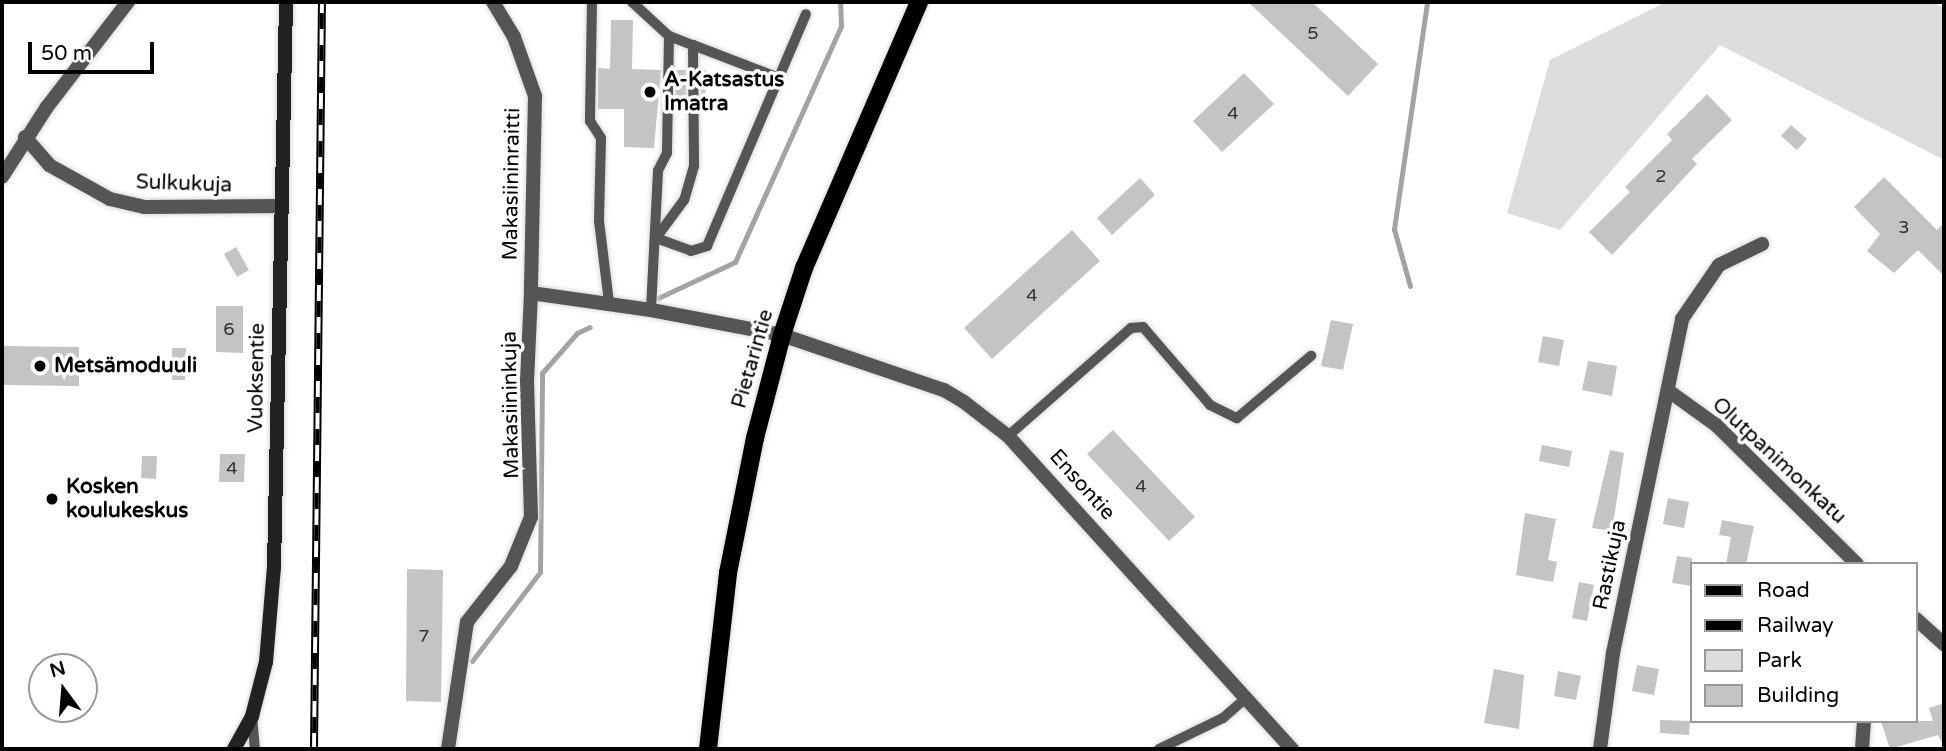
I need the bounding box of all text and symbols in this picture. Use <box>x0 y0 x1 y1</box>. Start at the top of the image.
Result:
house number: 5 <box>1307 22 1319 44</box>
scale bar <box>32 28 158 72</box>
text: 50 m <box>41 41 92 66</box>
place label: A-Katsastus Imatra <box>664 67 784 117</box>
marker: A-Katsastus Imatra <box>642 84 658 100</box>
house number: 4 <box>1227 102 1239 124</box>
street label: Makasiininraitti <box>498 107 526 261</box>
house number: 2 <box>1655 165 1667 187</box>
street label: Sulkukuja <box>135 170 233 198</box>
house number: 3 <box>1898 216 1910 238</box>
house number: 4 <box>1026 284 1038 306</box>
street label: Pietarintie <box>727 307 779 411</box>
house number: 6 <box>223 318 235 340</box>
street label: Vuoksentie <box>243 323 271 433</box>
street label: Makasiininkuja <box>497 331 525 479</box>
place label: Metsämoduuli <box>54 353 197 379</box>
marker: Metsämoduuli <box>32 358 48 374</box>
street label: Olutpanimonkatu <box>1707 392 1851 530</box>
street label: Ensontie <box>1044 444 1120 526</box>
house number: 4 <box>226 457 238 479</box>
place label: Kosken koulukeskus <box>66 474 188 524</box>
house number: 4 <box>1135 475 1147 497</box>
marker: Kosken koulukeskus <box>44 491 60 507</box>
street label: Rastikuja <box>1588 518 1632 612</box>
legend <box>1690 562 1918 723</box>
text: Road <box>1757 578 1810 603</box>
text: Railway <box>1757 613 1834 638</box>
house number: 7 <box>418 625 430 647</box>
text: Park <box>1757 648 1802 673</box>
north arrow <box>28 653 98 723</box>
text: N <box>47 657 68 682</box>
text: Building <box>1757 683 1839 708</box>

